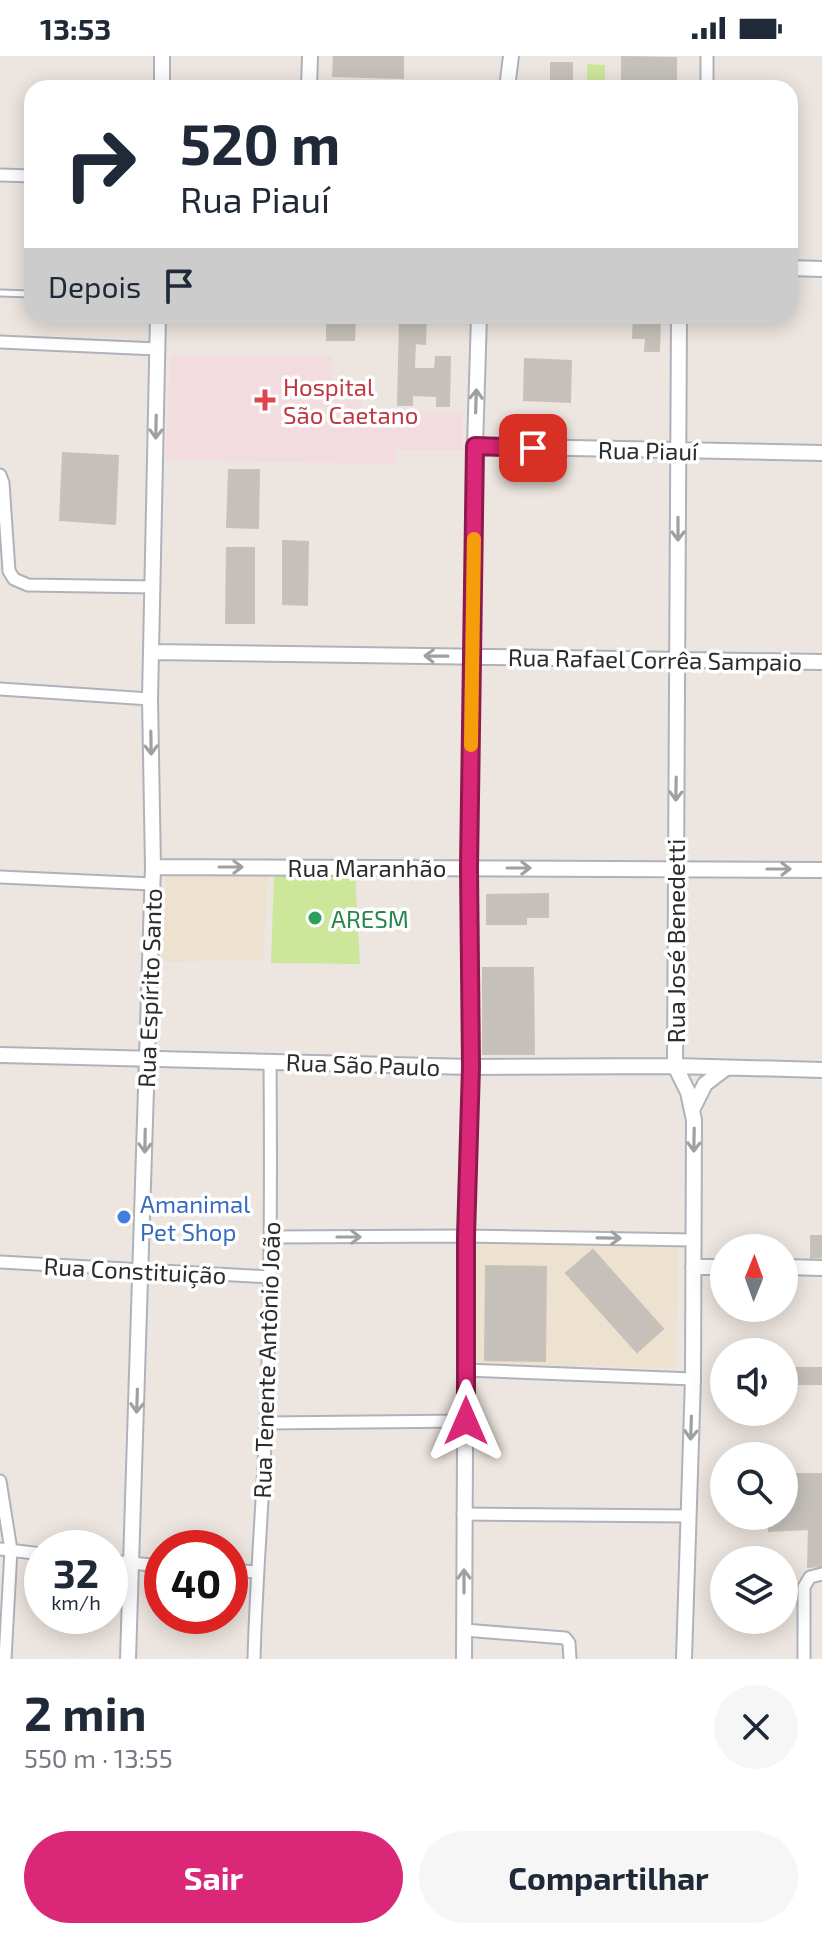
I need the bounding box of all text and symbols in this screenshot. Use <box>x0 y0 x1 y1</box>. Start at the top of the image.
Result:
text: 13:53 <box>40 10 111 46</box>
text: 520 m <box>180 109 340 176</box>
icon: right <box>48 112 152 216</box>
text: Rua Piauí <box>180 177 330 220</box>
icon: arrive <box>157 264 201 308</box>
text: Depois <box>48 268 141 304</box>
place label: Hospital São Caetano <box>283 372 418 429</box>
one-way arrow <box>469 388 484 415</box>
marker: Hospital São Caetano <box>254 389 276 411</box>
one-way arrow <box>148 413 163 440</box>
pin <box>499 414 567 482</box>
icon: arrive <box>511 426 555 470</box>
street label: Rua Piauí <box>598 435 699 465</box>
one-way arrow <box>670 515 686 542</box>
street label: Rua Rafael Corrêa Sampaio <box>508 642 802 676</box>
one-way arrow <box>423 648 450 664</box>
one-way arrow <box>143 729 158 756</box>
one-way arrow <box>668 775 684 802</box>
street label: Rua José Benedetti <box>661 839 690 1043</box>
street label: Rua Maranhão <box>288 853 446 882</box>
one-way arrow <box>217 859 244 874</box>
one-way arrow <box>505 860 532 876</box>
one-way arrow <box>765 861 792 877</box>
street label: Rua Espírito Santo <box>131 888 167 1088</box>
place label: ARESM <box>331 904 409 933</box>
marker: ARESM <box>306 909 324 927</box>
street label: Rua São Paulo <box>285 1047 441 1081</box>
one-way arrow <box>686 1126 702 1153</box>
one-way arrow <box>137 1127 153 1154</box>
place label: Amanimal Pet Shop <box>140 1189 250 1246</box>
marker: Amanimal Pet Shop <box>115 1208 133 1226</box>
street label: Rua Tenente Antônio João <box>247 1221 285 1499</box>
one-way arrow <box>335 1229 362 1245</box>
one-way arrow <box>595 1231 622 1246</box>
north arrow <box>710 1234 798 1322</box>
map controls <box>710 1234 798 1634</box>
street label: Rua Constituição <box>43 1251 227 1290</box>
button: sound <box>710 1338 798 1426</box>
position arrow <box>424 1379 508 1463</box>
one-way arrow <box>130 1387 145 1414</box>
one-way arrow <box>683 1414 698 1441</box>
button: search <box>710 1442 798 1530</box>
speed limit sign: 40 <box>144 1530 248 1634</box>
button: layers <box>710 1546 798 1634</box>
text: 32 <box>53 1548 99 1596</box>
one-way arrow <box>456 1568 472 1595</box>
text: km/h <box>51 1590 101 1614</box>
text: 2 min <box>24 1683 147 1741</box>
button: close <box>714 1685 798 1769</box>
text: 550 m · 13:55 <box>24 1742 173 1773</box>
button: Sair <box>24 1831 403 1923</box>
button: Compartilhar <box>419 1831 798 1923</box>

